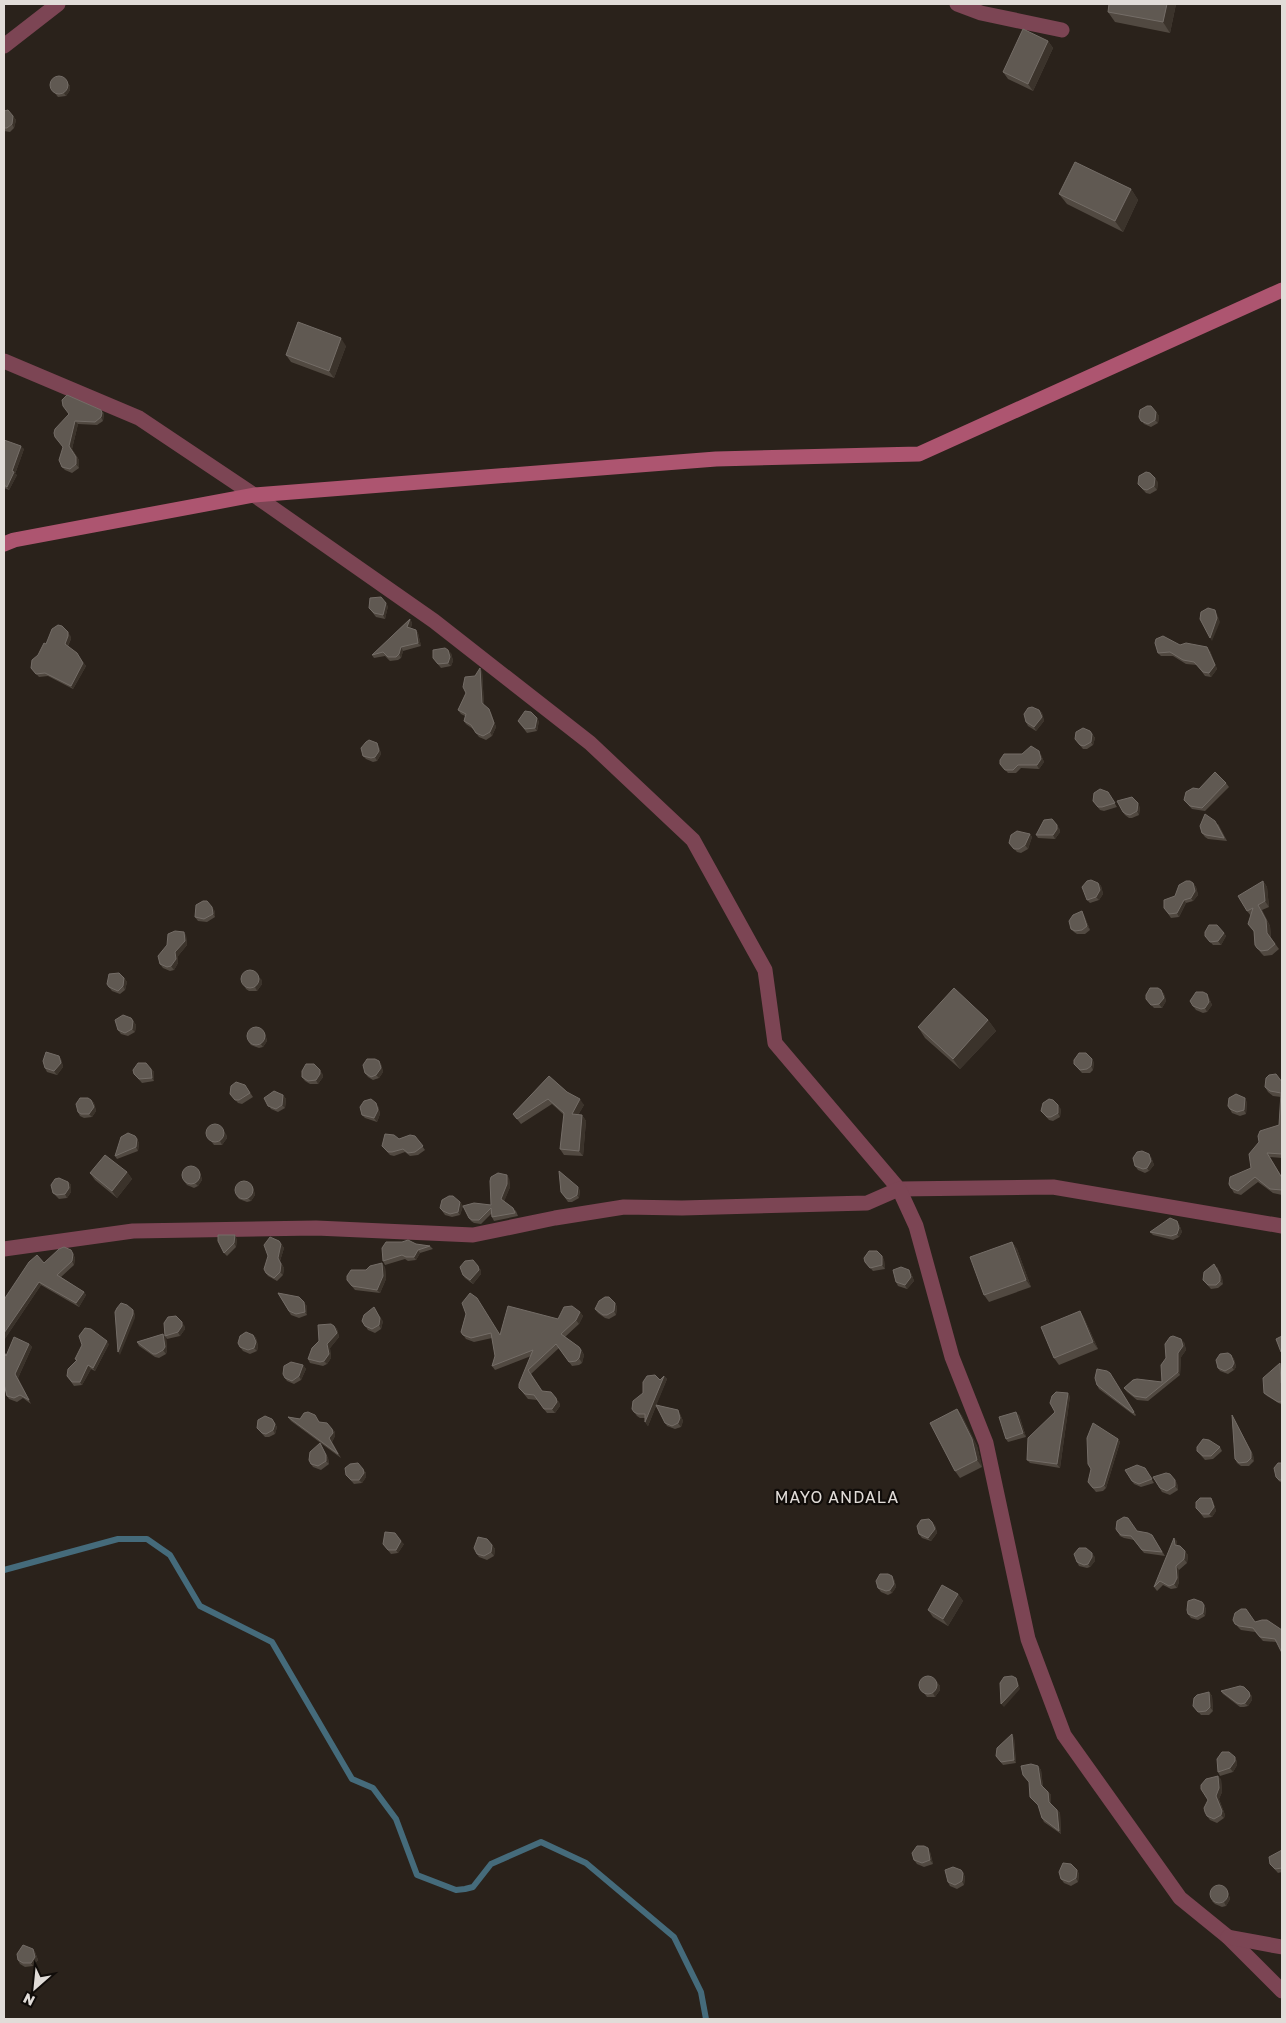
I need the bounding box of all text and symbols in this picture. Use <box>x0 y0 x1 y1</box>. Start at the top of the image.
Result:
district label: MAYO ANDALA <box>775 1487 899 1507</box>
north arrow <box>10 1963 60 2013</box>
text: N <box>20 1990 37 2010</box>

